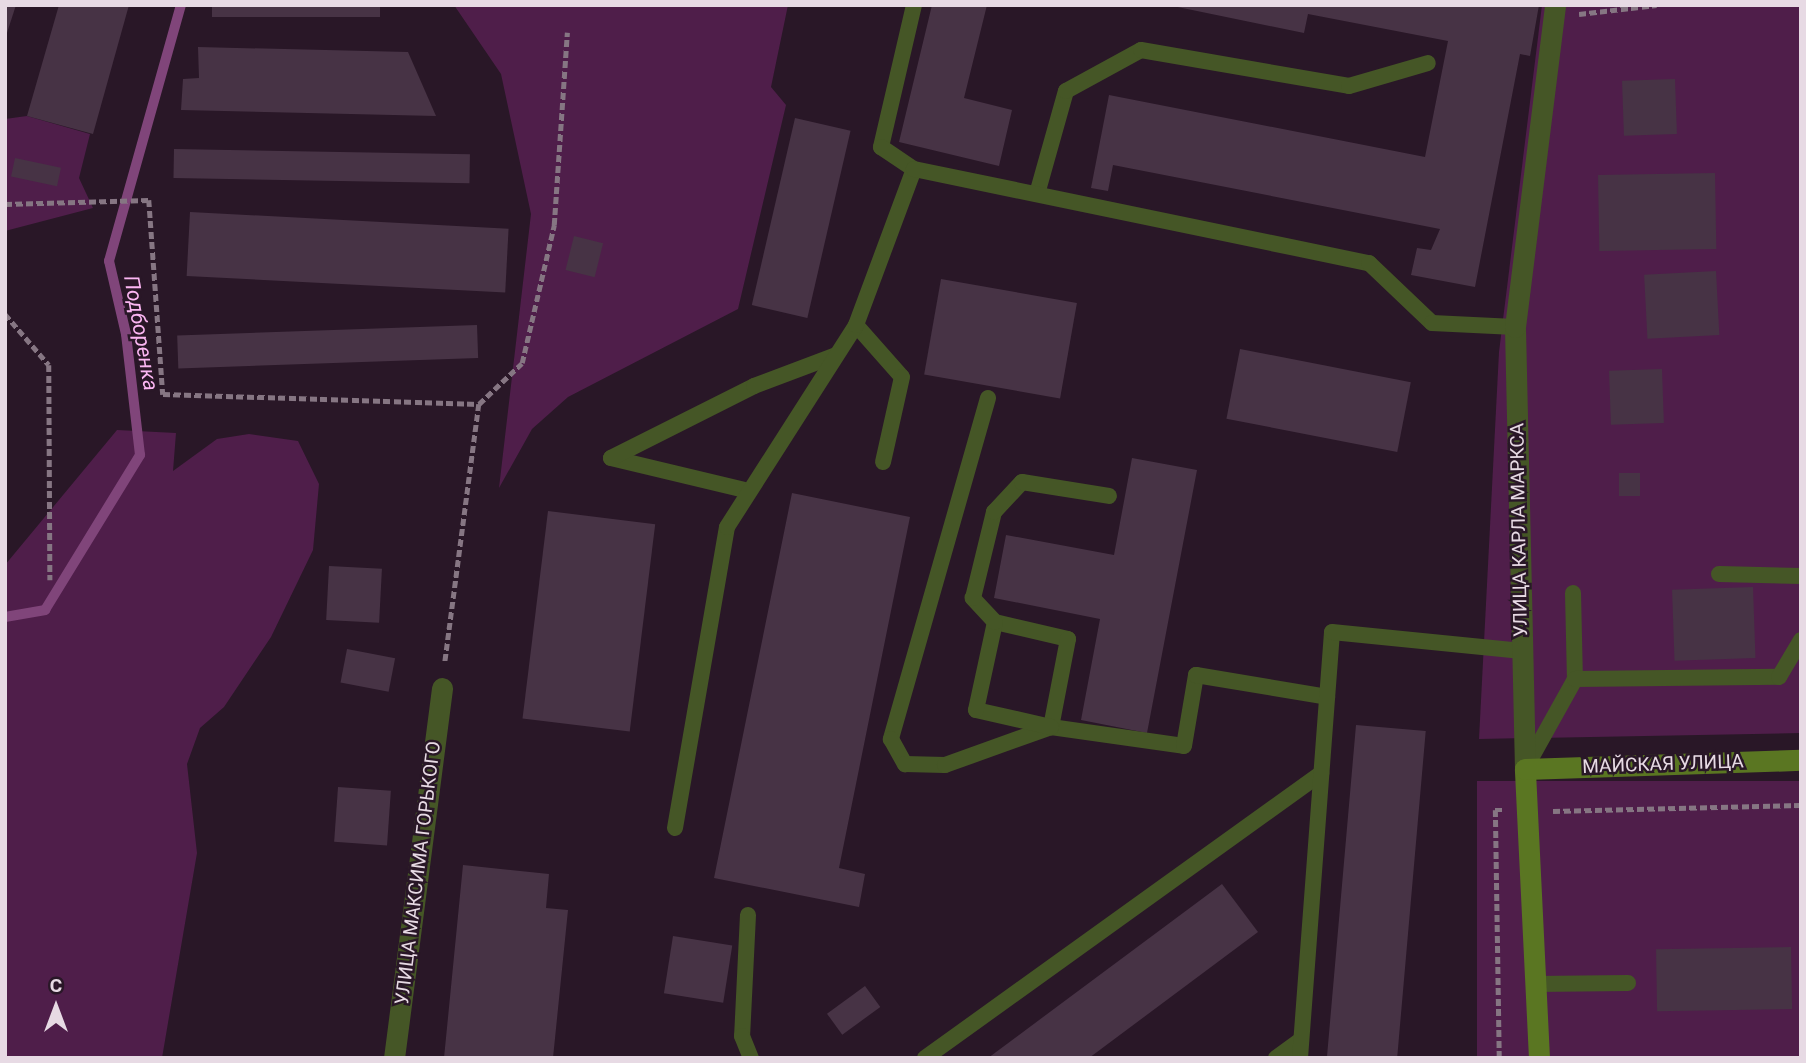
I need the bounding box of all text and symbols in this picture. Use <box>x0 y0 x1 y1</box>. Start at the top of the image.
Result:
water label: Подборенка <box>118 273 164 393</box>
street label: УЛИЦА КАРЛА МАРКСА <box>1506 423 1532 637</box>
street label: УЛИЦА МАКСИМА ГОРЬКОГО <box>391 740 445 1006</box>
street label: МАЙСКАЯ УЛИЦА <box>1582 750 1744 778</box>
north arrow <box>21 972 91 1042</box>
text: С <box>50 974 62 997</box>

